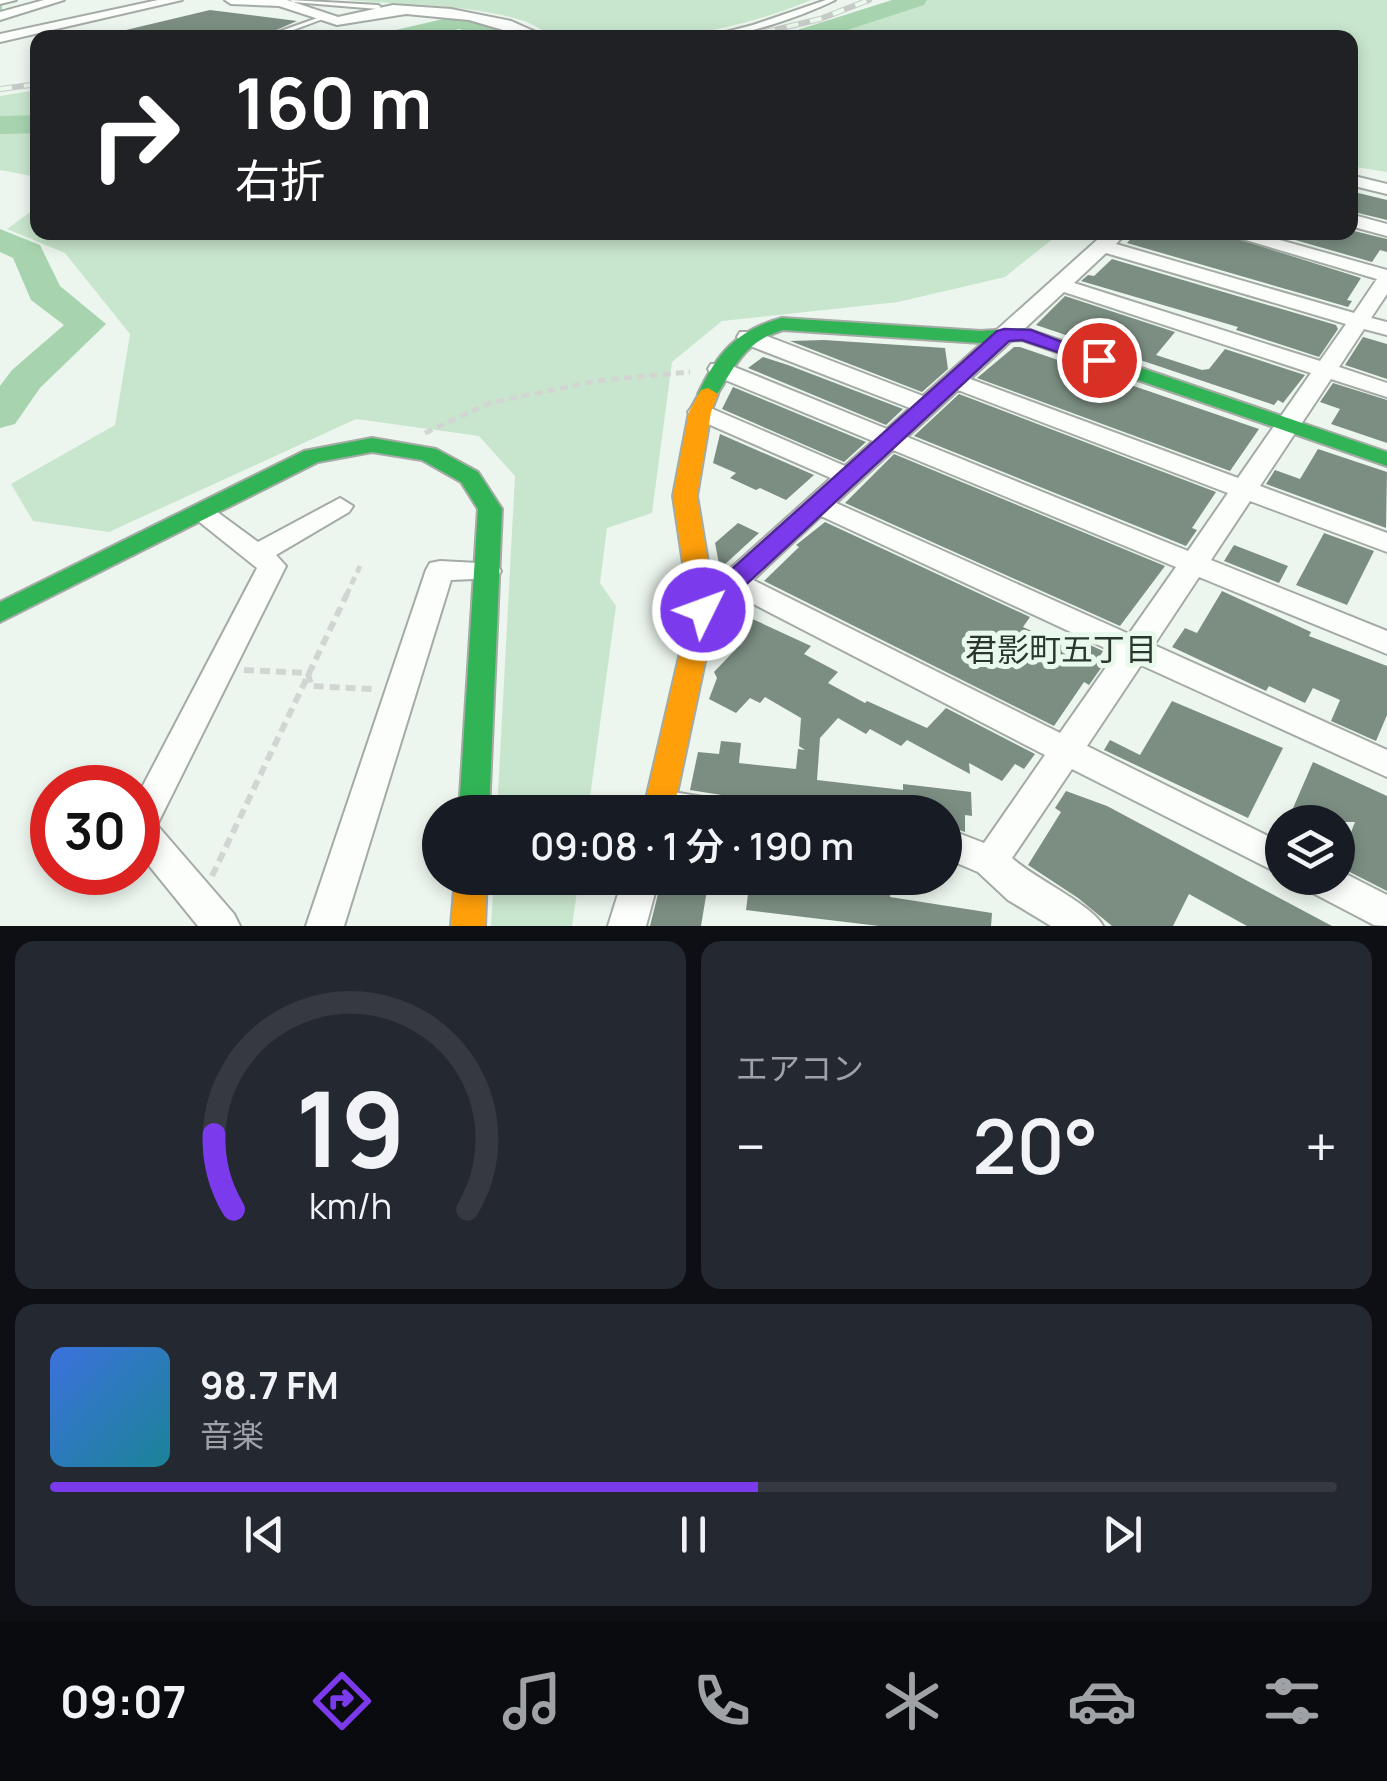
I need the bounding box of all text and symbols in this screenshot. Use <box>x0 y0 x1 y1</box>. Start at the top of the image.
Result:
text: 160 m <box>235 54 432 150</box>
icon: right <box>70 70 200 200</box>
text: 右折 <box>235 149 325 211</box>
pin <box>1057 318 1142 403</box>
icon: arrive <box>1072 333 1127 388</box>
position arrow <box>651 558 755 662</box>
district label: 君影町五丁目 <box>965 627 1157 671</box>
speed limit sign: 30 <box>30 765 160 895</box>
map controls <box>1265 805 1355 895</box>
button: layers <box>1265 805 1355 895</box>
text: 09:08 · 1 分 · 190 m <box>530 819 854 871</box>
text: エアコン <box>736 1046 864 1090</box>
text: 19 <box>295 1056 406 1198</box>
text: 20° <box>973 1094 1098 1197</box>
text: − <box>736 1108 766 1184</box>
text: + <box>1305 1108 1337 1184</box>
text: km/h <box>309 1181 392 1230</box>
text: 98.7 FM <box>200 1358 339 1410</box>
text: 音楽 <box>200 1413 264 1457</box>
icon: previous <box>237 1507 292 1562</box>
icon: pause <box>666 1507 721 1562</box>
icon: next <box>1095 1507 1150 1562</box>
icon: directions <box>307 1666 377 1736</box>
icon: music <box>497 1666 567 1736</box>
icon: phone <box>687 1666 757 1736</box>
icon: climate <box>877 1666 947 1736</box>
icon: car <box>1067 1666 1137 1736</box>
icon: filters <box>1257 1666 1327 1736</box>
text: 09:07 <box>60 1670 187 1732</box>

